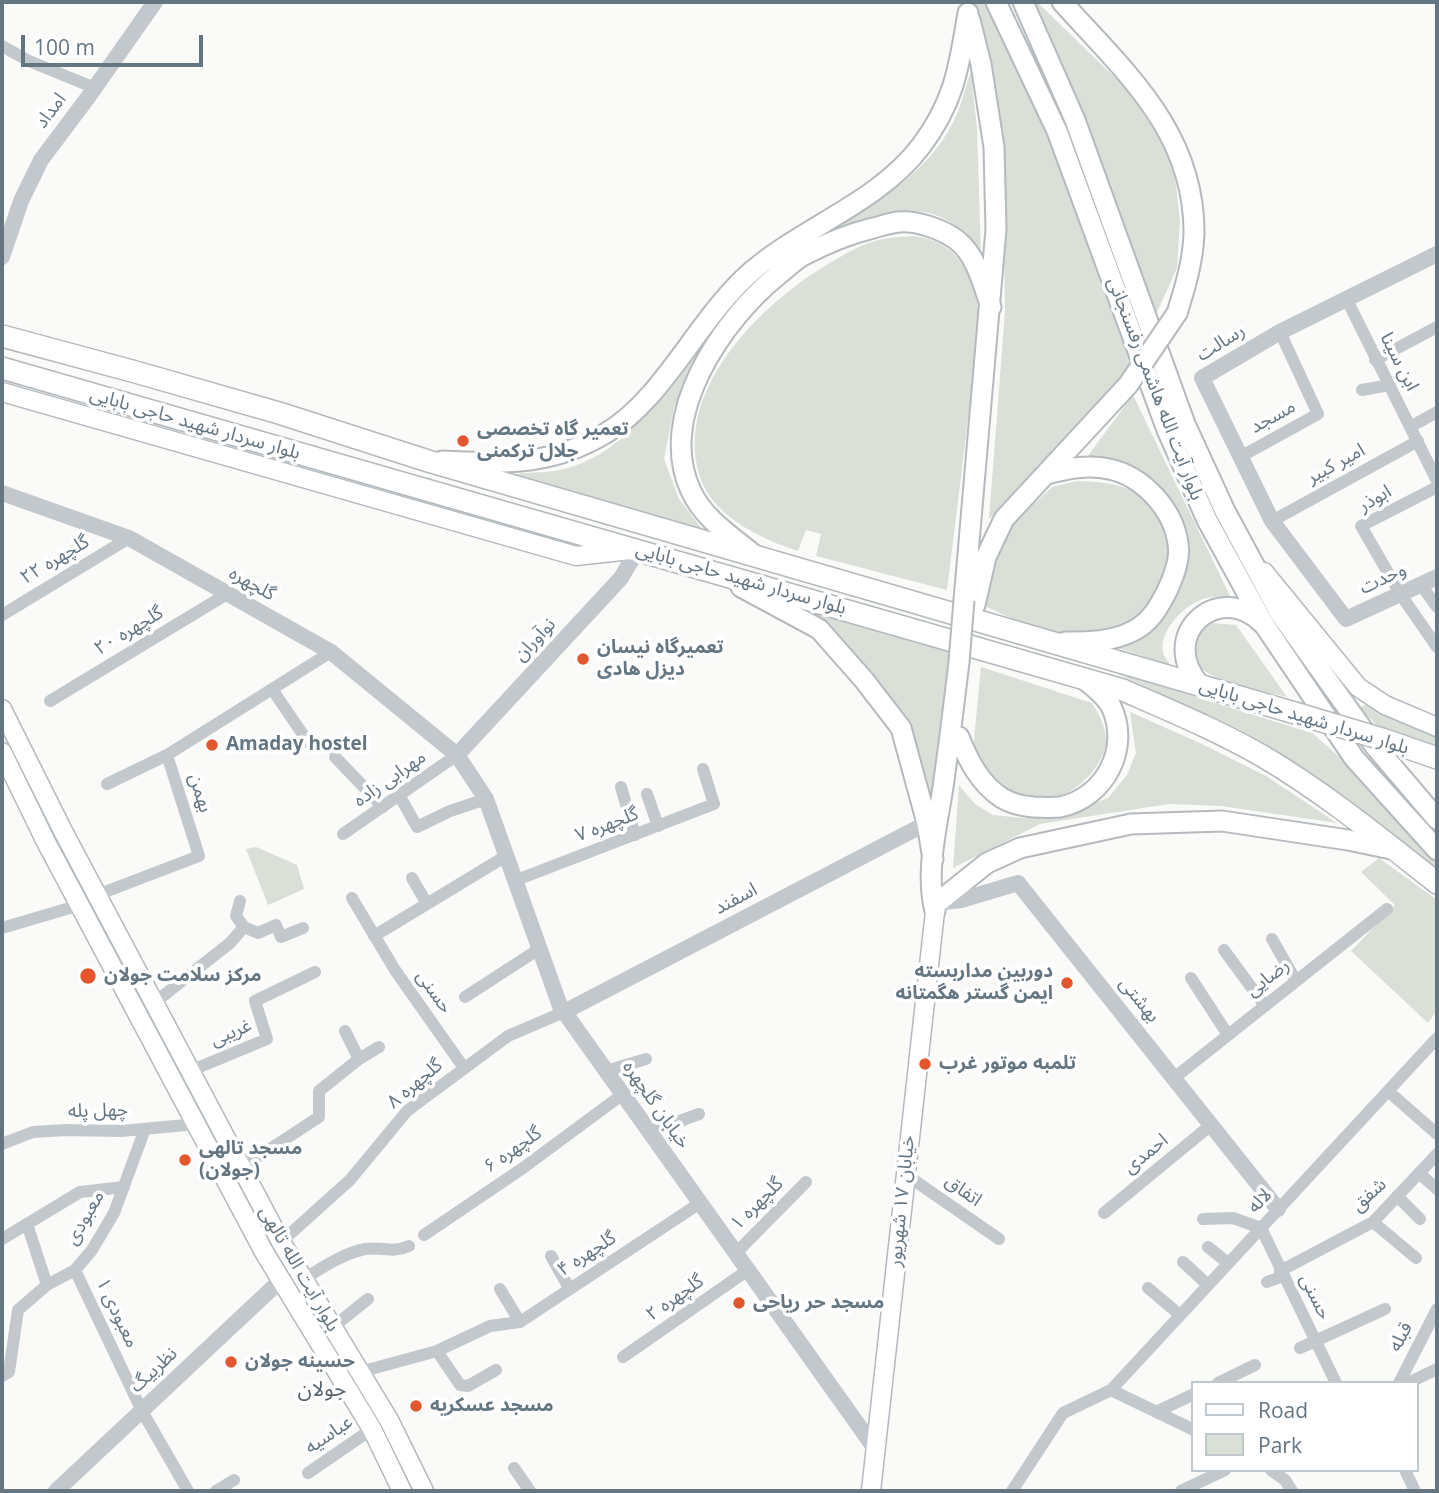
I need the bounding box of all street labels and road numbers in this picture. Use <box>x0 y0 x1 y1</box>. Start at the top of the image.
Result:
street label: امداد <box>30 89 72 133</box>
street label: بلوار آیت الله هاشمی رفسنجانی <box>1102 274 1208 504</box>
street label: رسالت <box>1193 319 1249 367</box>
street label: ابن سینا <box>1375 329 1423 395</box>
street label: بلوار سردار شهید حاجی بابایی <box>87 383 303 465</box>
street label: مسجد <box>1246 395 1300 439</box>
street label: امیر کبیر <box>1303 439 1369 489</box>
street label: ابوذر <box>1354 480 1396 518</box>
street label: گلچهره ۲۲ <box>16 531 94 589</box>
street label: بلوار سردار شهید حاجی بابایی <box>633 538 849 620</box>
street label: وحدت <box>1356 558 1410 600</box>
street label: گلچهره <box>225 562 279 606</box>
street label: گلچهره ۲۰ <box>90 602 168 660</box>
street label: نوآوران <box>509 614 561 666</box>
street label: بلوار سردار شهید حاجی بابایی <box>1196 674 1412 760</box>
street label: مهرابی زاده <box>349 746 431 812</box>
street label: بهمن <box>183 771 217 815</box>
street label: گلچهره ۷ <box>572 803 642 847</box>
street label: اسفند <box>711 878 761 920</box>
street label: رضایی <box>1242 954 1294 1002</box>
street label: حسنی <box>411 966 457 1018</box>
street label: بهشتی <box>1114 973 1164 1027</box>
street label: غریبی <box>207 1014 255 1052</box>
street label: گلچهره ۸ <box>383 1054 447 1114</box>
street label: خیابان گلچهره <box>617 1057 695 1153</box>
street label: چهل پله <box>68 1099 128 1123</box>
street label: گلچهره ۶ <box>480 1122 546 1178</box>
street label: احمدی <box>1119 1129 1173 1179</box>
street label: خیابان ۱۷ شهریور <box>884 1134 920 1268</box>
street label: اتفاق <box>940 1170 986 1212</box>
street label: گلچهره ۱ <box>726 1173 788 1235</box>
street label: شفق <box>1347 1173 1391 1217</box>
street label: لاله <box>1243 1184 1277 1218</box>
street label: معبودی <box>60 1187 110 1249</box>
street label: بلوار آیت الله تالهی <box>254 1202 344 1336</box>
street label: گلچهره ۴ <box>553 1227 621 1281</box>
street label: گلچهره ۲ <box>642 1270 708 1326</box>
street label: حسنی <box>1294 1271 1336 1323</box>
street label: معبودی ۱ <box>91 1274 143 1352</box>
street label: قبله <box>1384 1318 1418 1356</box>
street label: نظربیگ <box>126 1342 182 1398</box>
street label: عباسیه <box>301 1411 357 1459</box>

